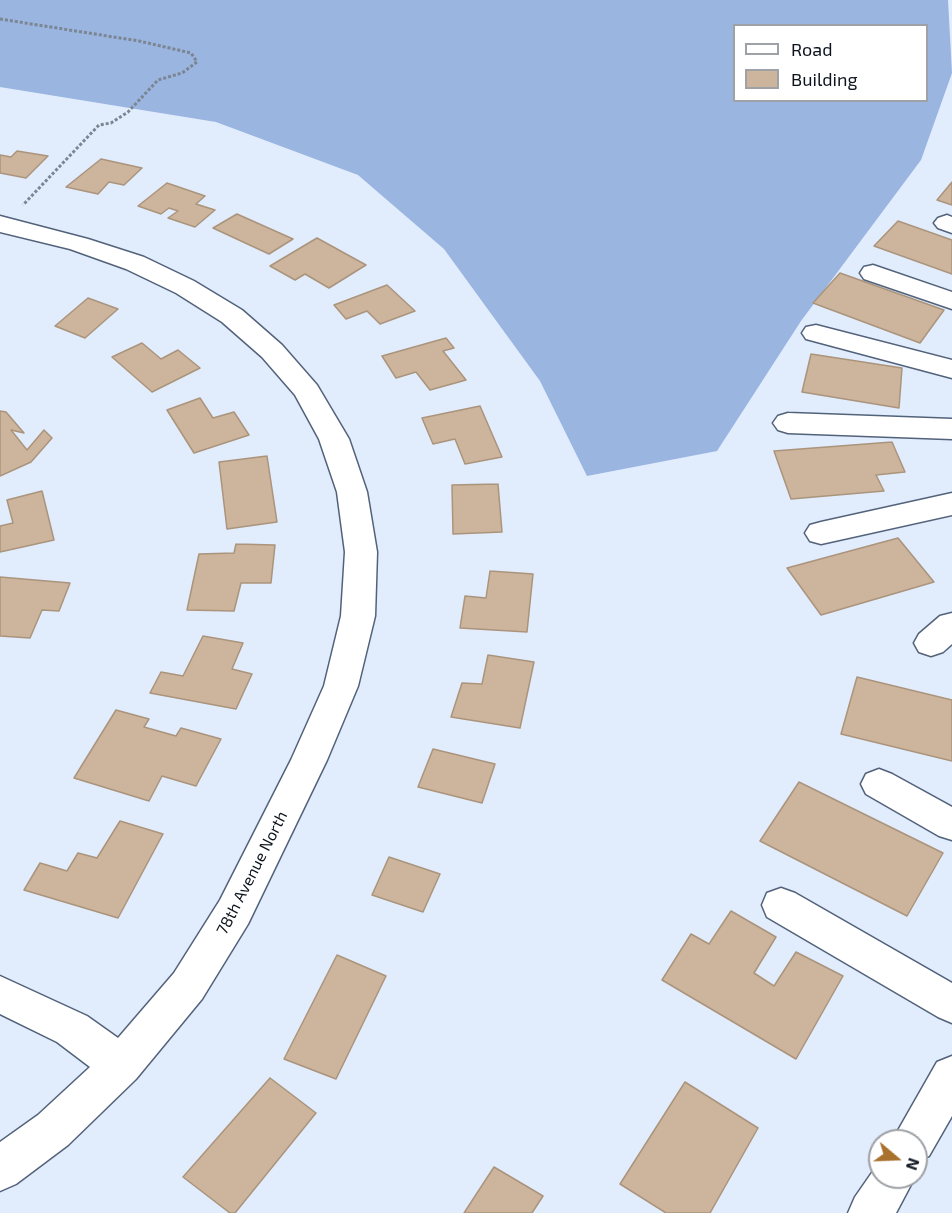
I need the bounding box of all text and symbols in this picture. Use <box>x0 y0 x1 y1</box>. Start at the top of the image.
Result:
legend <box>733 24 928 102</box>
text: Road <box>791 38 832 60</box>
text: Building <box>791 68 858 90</box>
street label: 78th Avenue North <box>213 808 291 938</box>
north arrow <box>868 1129 928 1189</box>
text: N <box>903 1156 924 1173</box>

